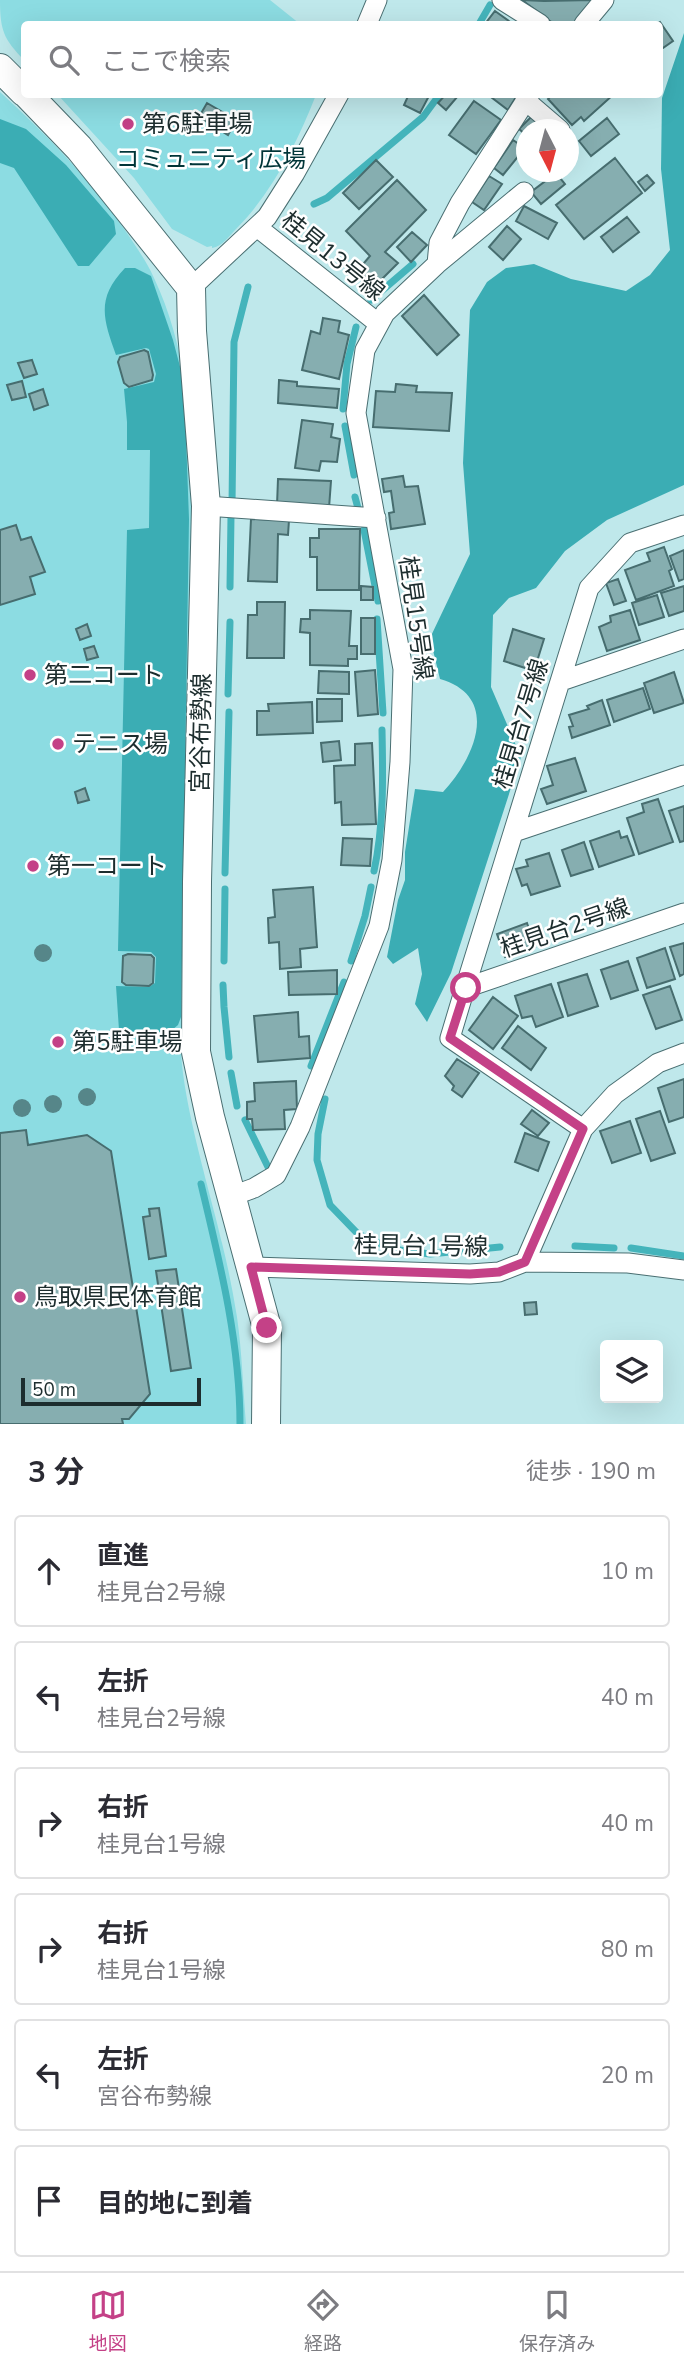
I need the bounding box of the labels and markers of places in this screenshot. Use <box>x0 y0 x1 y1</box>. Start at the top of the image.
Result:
place label: 第6駐車場 <box>142 108 252 140</box>
marker: 第6駐車場 <box>120 116 136 132</box>
place label: 第二コート <box>44 659 164 691</box>
marker: 第二コート <box>22 667 38 683</box>
place label: テニス場 <box>72 728 168 760</box>
marker: テニス場 <box>50 736 66 752</box>
place label: 第一コート <box>47 850 167 882</box>
marker: 第一コート <box>25 858 41 874</box>
place label: 第5駐車場 <box>72 1026 182 1058</box>
marker: 第5駐車場 <box>50 1034 66 1050</box>
place label: 鳥取県民体育館 <box>34 1281 202 1313</box>
marker: 鳥取県民体育館 <box>12 1289 28 1305</box>

